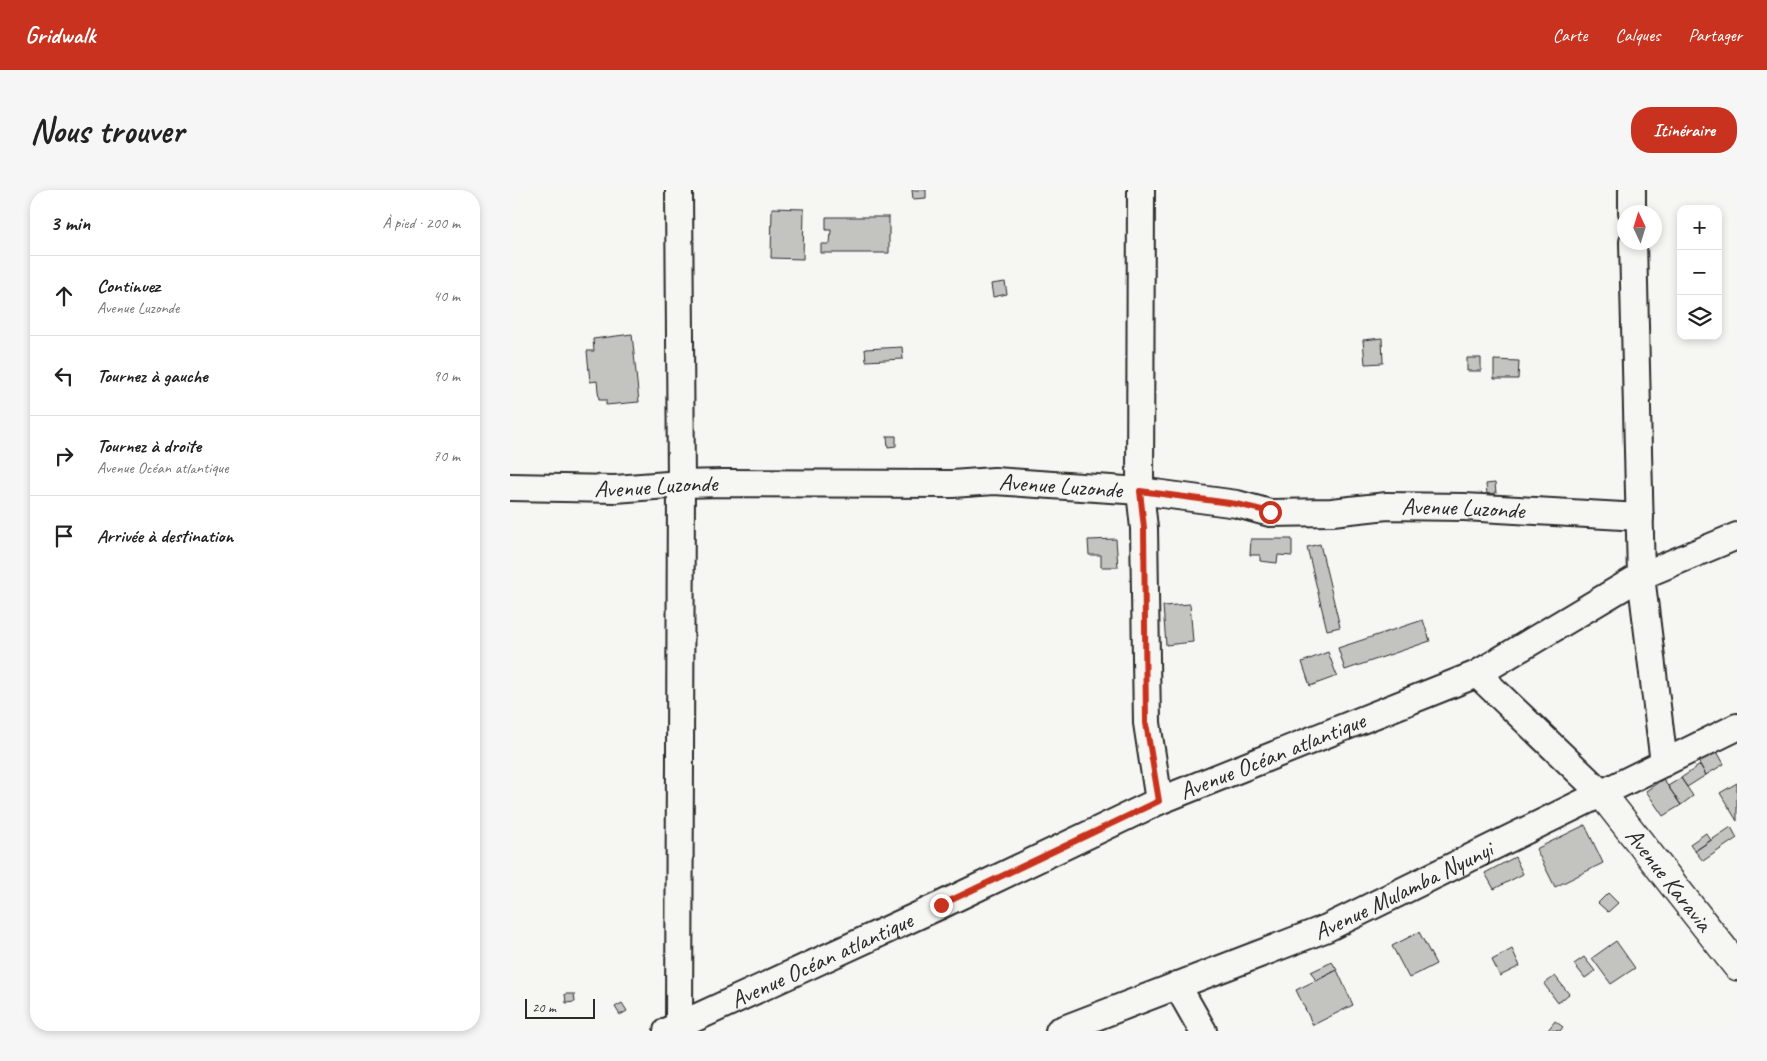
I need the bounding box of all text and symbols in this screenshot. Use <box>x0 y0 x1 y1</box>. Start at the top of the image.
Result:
text: Gridwalk <box>25 20 95 50</box>
text: Carte <box>1553 24 1587 46</box>
text: Calques <box>1615 24 1660 46</box>
text: Partager <box>1688 24 1742 46</box>
button: Itinéraire <box>1631 107 1737 153</box>
text: Nous trouver <box>30 108 184 153</box>
north arrow <box>1617 205 1662 250</box>
map controls <box>1677 205 1722 340</box>
button: + <box>1677 205 1722 250</box>
text: 3 min <box>50 210 90 236</box>
text: À pied · 200 m <box>382 213 460 233</box>
button: − <box>1677 250 1722 295</box>
text: Continuez <box>97 274 160 298</box>
icon: ahead <box>50 282 78 310</box>
text: 40 m <box>433 286 460 306</box>
button: layers <box>1677 295 1722 340</box>
text: Avenue Luzonde <box>97 298 179 318</box>
icon: left <box>50 362 78 390</box>
text: Tournez à gauche <box>97 364 208 388</box>
text: 90 m <box>433 366 460 386</box>
text: Tournez à droite <box>97 434 201 458</box>
icon: right <box>50 442 78 470</box>
text: 70 m <box>433 446 460 466</box>
text: Avenue Océan atlantique <box>97 458 228 478</box>
street label: Avenue Luzonde <box>998 466 1125 505</box>
street label: Avenue Luzonde <box>594 468 720 504</box>
street label: Avenue Luzonde <box>1401 491 1528 526</box>
route start <box>1259 501 1282 524</box>
icon: arrive <box>50 522 78 550</box>
text: Arrivée à destination <box>97 524 233 548</box>
street label: Avenue Océan atlantique <box>1175 704 1371 806</box>
street label: Avenue Karavia <box>1619 822 1720 939</box>
street label: Avenue Mulamba Nyunyi <box>1310 833 1500 947</box>
route end <box>930 894 953 917</box>
street label: Avenue Océan atlantique <box>726 904 919 1015</box>
scale bar <box>525 996 595 1019</box>
text: 20 m <box>532 999 556 1016</box>

